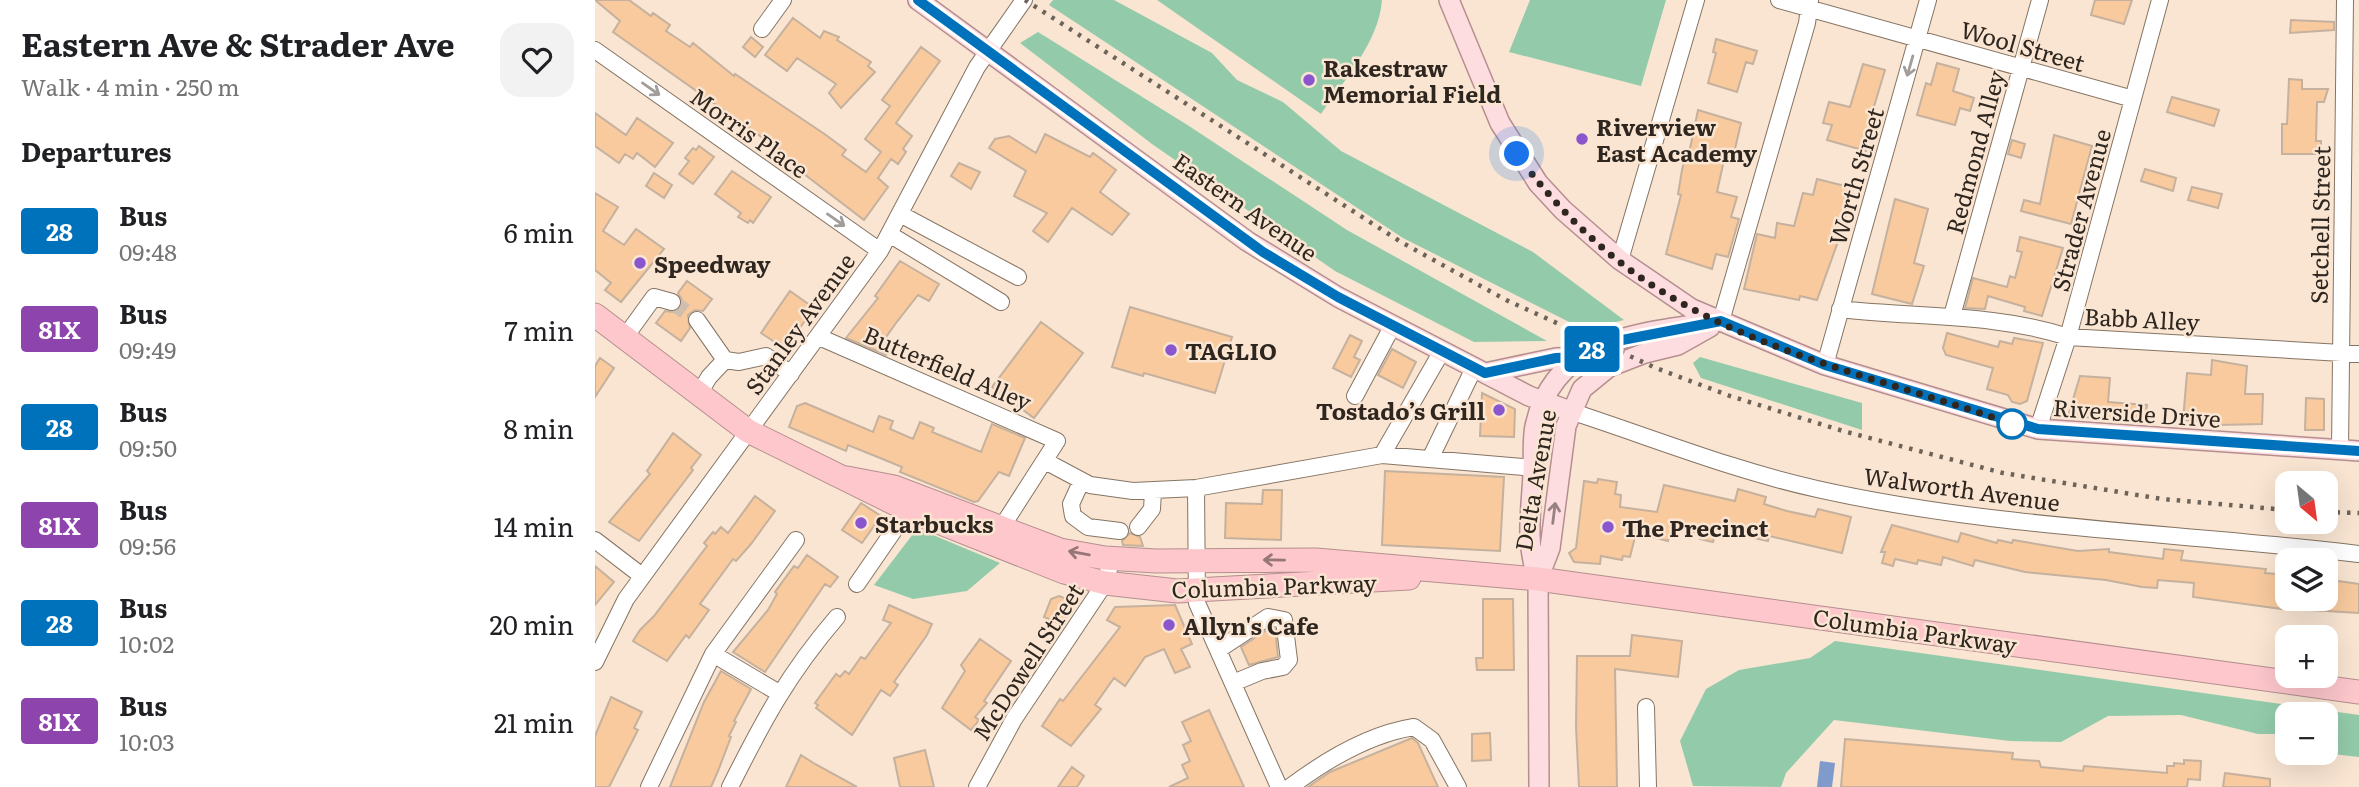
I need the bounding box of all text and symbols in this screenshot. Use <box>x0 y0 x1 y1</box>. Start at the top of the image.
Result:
street label: Wool Street <box>1957 11 2090 79</box>
text: Eastern Ave & Strader Ave <box>21 18 455 67</box>
button: heart <box>500 23 574 97</box>
place label: Rakestraw Memorial Field <box>1323 50 1501 110</box>
one-way arrow <box>1902 55 1915 77</box>
street label: Redmond Alley <box>1936 66 2012 238</box>
text: Walk · 4 min · 250 m <box>21 69 240 103</box>
marker: Rakestraw Memorial Field <box>1301 72 1317 88</box>
street label: Morris Place <box>684 79 816 185</box>
one-way arrow <box>641 82 660 96</box>
street label: Worth Street <box>1819 102 1891 249</box>
place label: Riverview East Academy <box>1596 109 1757 169</box>
street label: Strader Avenue <box>2042 125 2118 295</box>
text: Departures <box>21 131 172 170</box>
marker: Riverview East Academy <box>1574 131 1590 147</box>
your location <box>1499 136 1534 171</box>
street label: Eastern Avenue <box>1167 144 1325 269</box>
street label: Setchell Street <box>2301 145 2337 304</box>
text: Bus <box>119 195 167 234</box>
text: 6 min <box>504 212 574 251</box>
text: 28 <box>46 213 73 248</box>
one-way arrow <box>826 213 845 227</box>
text: 09:48 <box>119 234 177 268</box>
street label: Stanley Avenue <box>736 245 862 401</box>
place label: Speedway <box>654 246 771 280</box>
marker: Speedway <box>632 255 648 271</box>
text: Bus <box>119 293 167 332</box>
street label: Babb Alley <box>2083 298 2201 338</box>
text: 7 min <box>505 310 574 349</box>
text: 81X <box>38 311 81 346</box>
street label: Butterfield Alley <box>859 316 1038 418</box>
line badge: 28 <box>1560 326 1623 372</box>
text: 28 <box>1578 331 1606 366</box>
text: 09:49 <box>119 332 176 366</box>
place label: TAGLIO <box>1185 333 1277 367</box>
marker: TAGLIO <box>1163 342 1179 358</box>
street label: Riverside Drive <box>2052 389 2222 435</box>
text: Bus <box>119 391 167 430</box>
place label: Tostado’s Grill <box>1316 393 1485 427</box>
marker: Tostado’s Grill <box>1491 402 1507 418</box>
street label: Delta Avenue <box>1505 406 1563 554</box>
text: 8 min <box>503 408 574 447</box>
text: 28 <box>46 409 73 444</box>
unlabelled marker <box>1997 409 2027 439</box>
text: 09:50 <box>119 430 177 464</box>
street label: Walworth Avenue <box>1862 457 2062 519</box>
north arrow <box>2275 471 2338 534</box>
map controls <box>2275 471 2338 765</box>
text: Bus <box>119 489 167 528</box>
one-way arrow <box>1547 502 1560 525</box>
text: 14 min <box>494 506 574 545</box>
place label: Starbucks <box>875 506 994 540</box>
text: 81X <box>38 507 81 542</box>
place label: The Precinct <box>1622 510 1769 544</box>
marker: Starbucks <box>853 515 869 531</box>
marker: The Precinct <box>1600 519 1616 535</box>
text: 09:56 <box>119 528 176 562</box>
one-way arrow <box>1069 546 1091 559</box>
button: layers <box>2275 548 2338 611</box>
one-way arrow <box>1263 553 1286 567</box>
street label: Columbia Parkway <box>1171 564 1378 606</box>
street label: McDowell Street <box>963 575 1091 746</box>
text: Bus <box>119 587 167 626</box>
street label: Columbia Parkway <box>1811 599 2020 661</box>
text: 20 min <box>489 604 574 643</box>
text: 28 <box>46 605 73 640</box>
place label: Allyn's Cafe <box>1183 608 1319 642</box>
marker: Allyn's Cafe <box>1161 617 1177 633</box>
button: + <box>2275 625 2338 688</box>
text: 10:02 <box>119 626 174 660</box>
text: Bus <box>119 685 167 724</box>
text: 21 min <box>494 702 574 741</box>
button: − <box>2275 702 2338 765</box>
text: 81X <box>38 703 81 738</box>
text: 10:03 <box>119 724 175 758</box>

